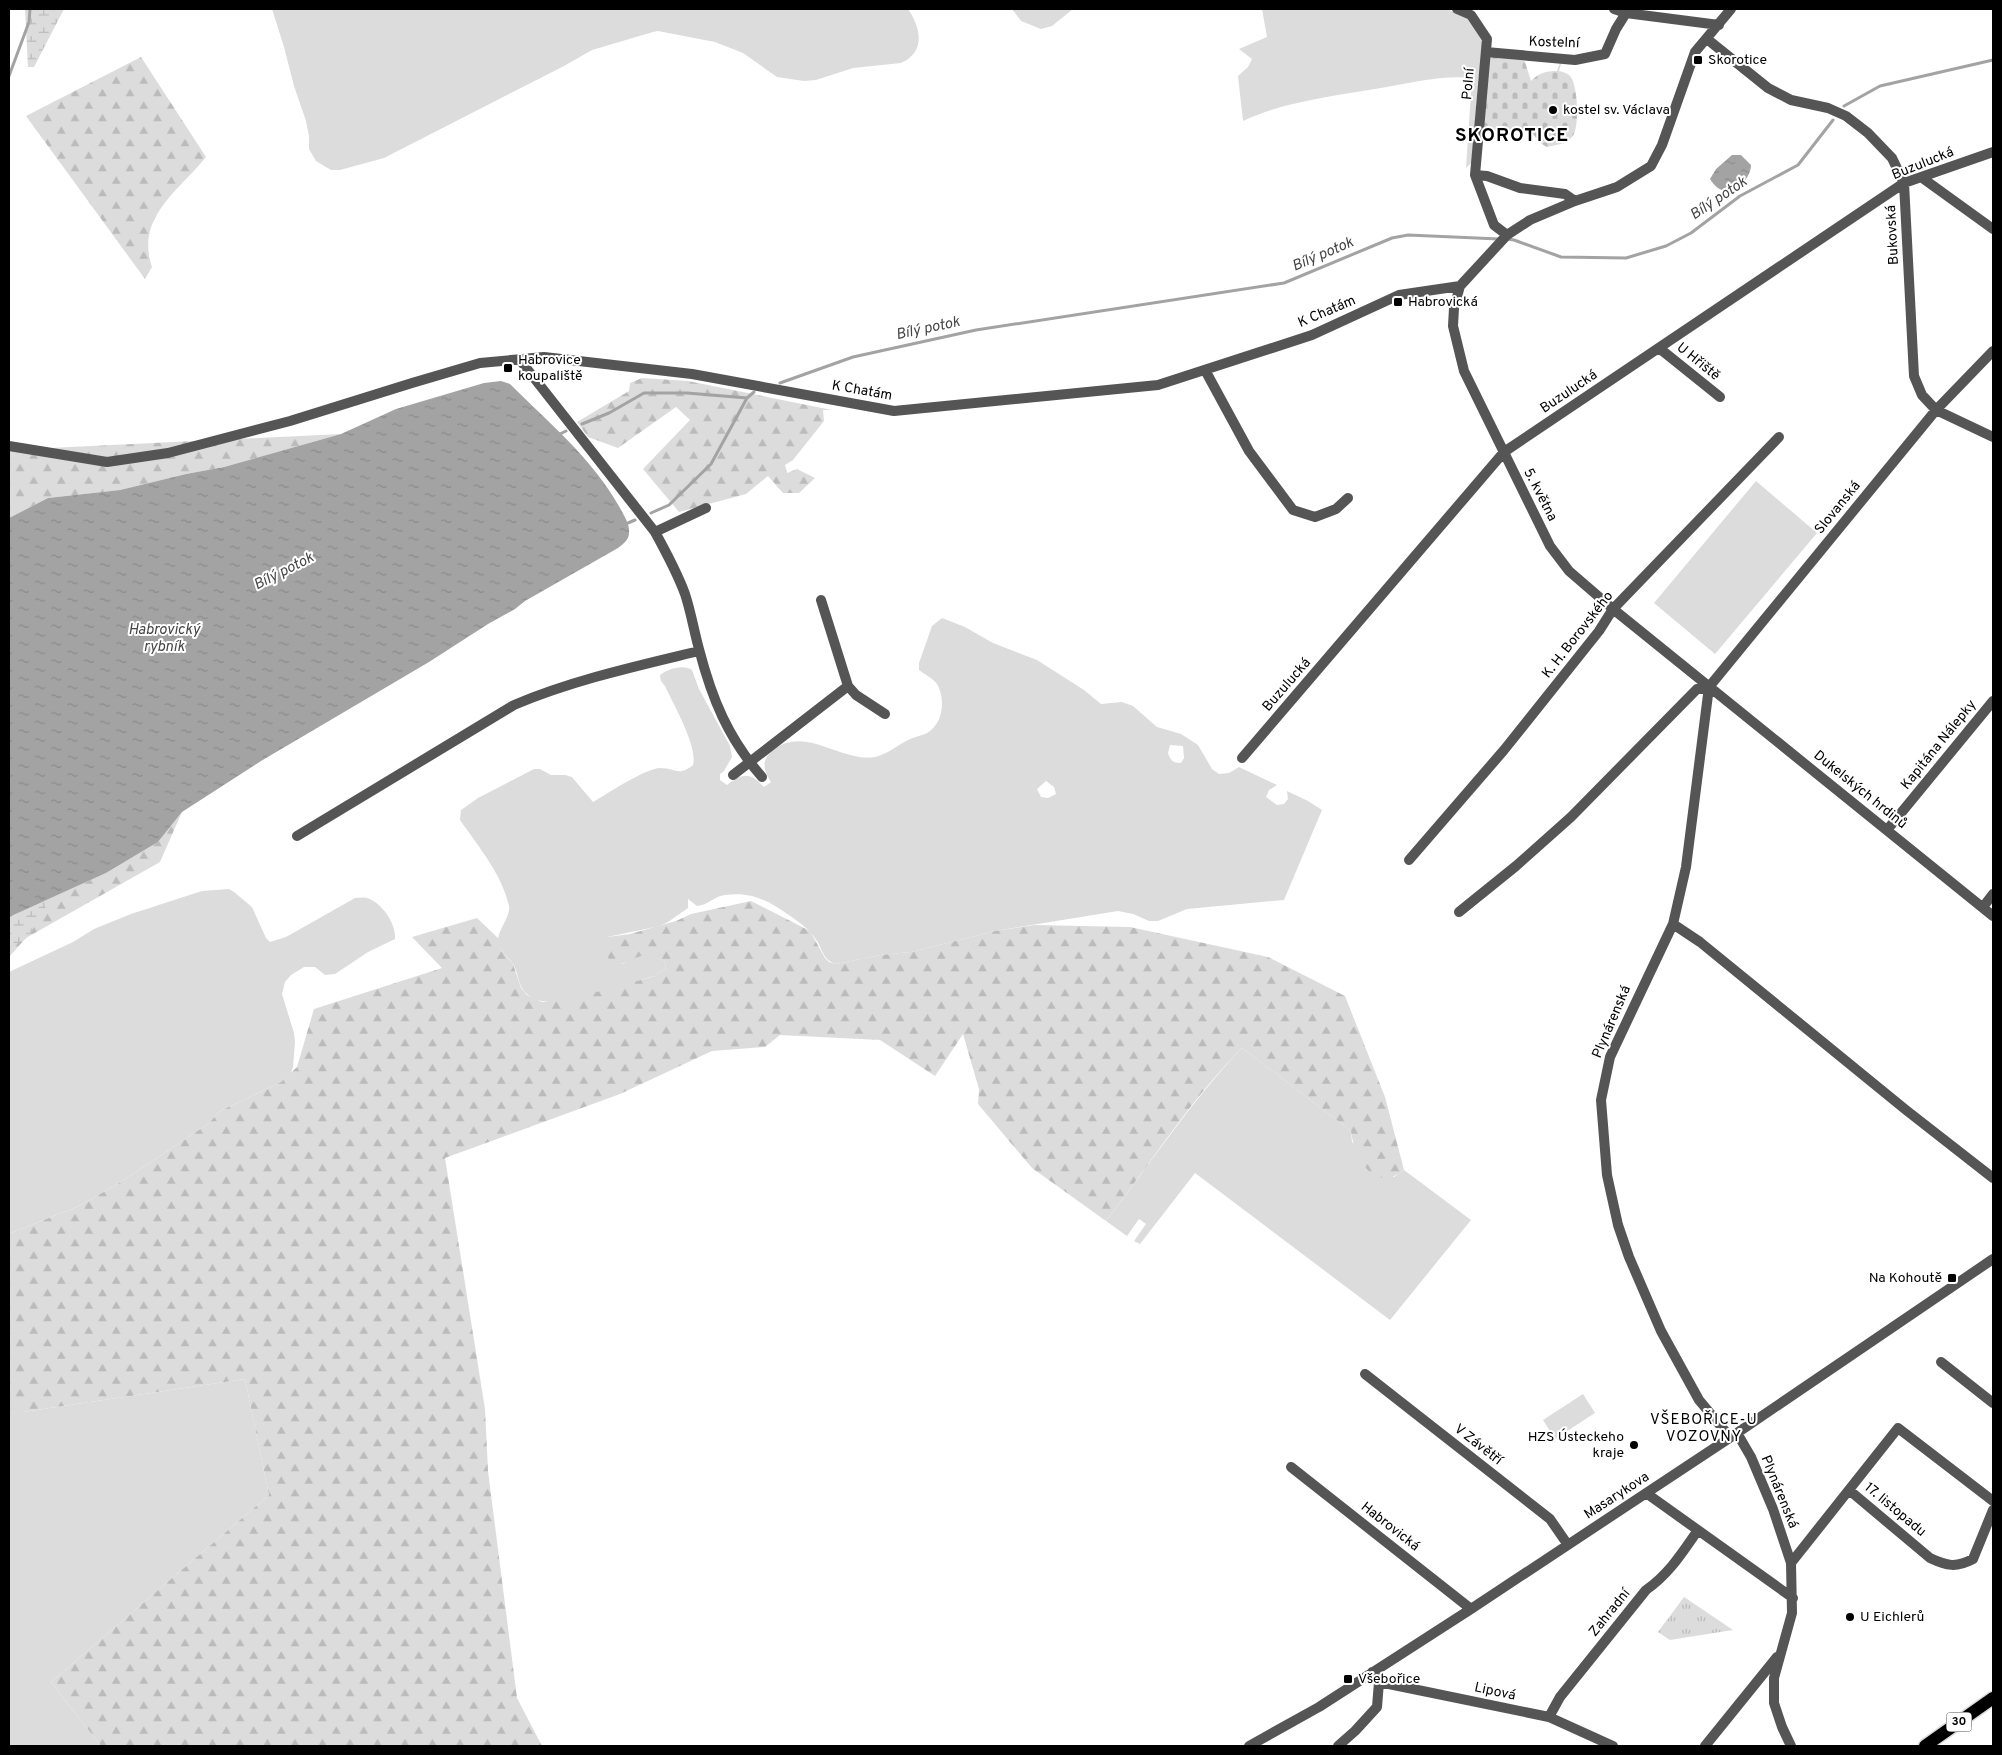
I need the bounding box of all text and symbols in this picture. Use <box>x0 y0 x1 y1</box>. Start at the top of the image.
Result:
street label: Kostelní <box>1528 34 1581 52</box>
place label: Skorotice <box>1708 52 1767 69</box>
marker: Skorotice <box>1692 54 1704 66</box>
street label: Polní <box>1459 66 1479 101</box>
place label: kostel sv. Václava <box>1563 102 1670 119</box>
marker: kostel sv. Václava <box>1547 104 1559 116</box>
district label: SKOROTICE <box>1455 124 1569 148</box>
street label: Buzulucká <box>1890 144 1956 184</box>
water label: Bílý potok <box>1687 173 1752 225</box>
street label: Bukovská <box>1883 205 1903 265</box>
water label: Bílý potok <box>1289 233 1357 276</box>
street label: K Chatám <box>1296 292 1358 332</box>
place label: Habrovická <box>1408 294 1478 311</box>
marker: Habrovická <box>1392 296 1404 308</box>
water label: Bílý potok <box>894 313 962 345</box>
street label: U Hřiště <box>1673 339 1723 385</box>
place label: Habrovice koupaliště <box>518 352 583 385</box>
marker: Habrovice koupaliště <box>502 362 514 374</box>
street label: Buzulucká <box>1537 367 1601 417</box>
street label: K Chatám <box>830 377 894 405</box>
street label: 5. května <box>1519 466 1561 524</box>
street label: Slovanská <box>1811 478 1865 538</box>
water label: Bílý potok <box>251 549 318 595</box>
street label: K. H. Borovského <box>1539 588 1617 682</box>
water label: Habrovický rybník <box>128 621 201 657</box>
street label: Buzulucká <box>1259 655 1315 715</box>
street label: Kapitána Nálepky <box>1898 697 1980 793</box>
street label: Dukelských hrdinů <box>1810 747 1910 833</box>
street label: Plynárenská <box>1589 983 1635 1061</box>
place label: Na Kohoutě <box>1869 1270 1942 1287</box>
marker: Na Kohoutě <box>1946 1272 1958 1284</box>
district label: VŠEBOŘICE-U VOZOVNY <box>1650 1409 1758 1447</box>
street label: V Závětří <box>1450 1421 1507 1470</box>
place label: HZS Ústeckeho kraje <box>1528 1428 1624 1462</box>
marker: HZS Ústeckeho kraje <box>1628 1439 1640 1451</box>
street label: Plynárenská <box>1757 1453 1801 1531</box>
street label: Masarykova <box>1581 1469 1653 1523</box>
street label: 17. listopadu <box>1861 1479 1929 1541</box>
street label: Habrovická <box>1357 1499 1423 1555</box>
street label: Zahradní <box>1586 1585 1635 1640</box>
place label: U Eichlerů <box>1860 1609 1924 1626</box>
marker: U Eichlerů <box>1844 1611 1856 1623</box>
place label: Všebořice <box>1358 1671 1420 1688</box>
marker: Všebořice <box>1342 1673 1354 1685</box>
street label: Lipová <box>1473 1679 1517 1705</box>
road number: 30 <box>1946 1712 1972 1731</box>

